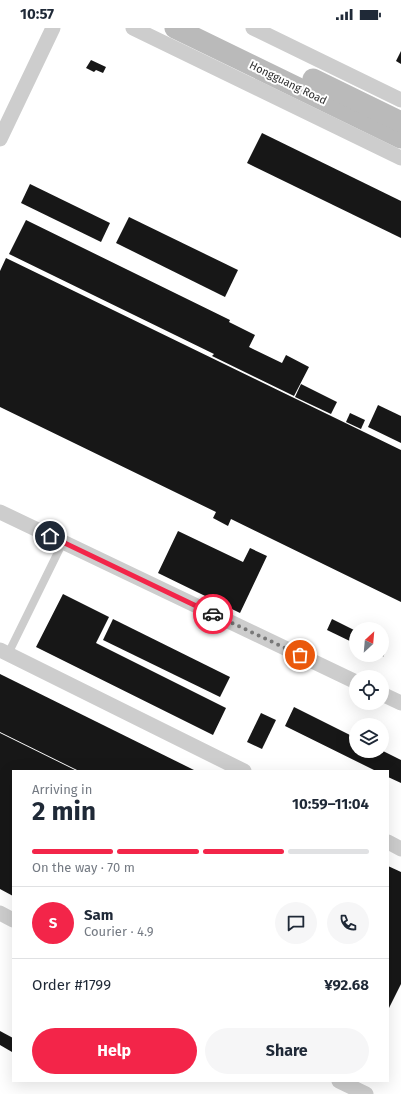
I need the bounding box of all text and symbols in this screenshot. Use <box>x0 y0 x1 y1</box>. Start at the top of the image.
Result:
text: 10:57 <box>20 5 54 23</box>
street label: Hongguang Road <box>247 59 329 107</box>
pin <box>33 519 67 553</box>
icon: home <box>39 525 61 547</box>
courier <box>193 594 233 634</box>
icon: car <box>202 603 224 625</box>
north arrow <box>349 622 389 662</box>
map controls <box>349 622 389 758</box>
pin <box>283 638 317 672</box>
icon: bag <box>289 644 311 666</box>
button: locate <box>349 670 389 710</box>
button: layers <box>349 718 389 758</box>
text: Arriving in <box>32 782 92 797</box>
text: 10:59–11:04 <box>292 795 369 813</box>
text: 2 min <box>32 796 96 827</box>
text: On the way · 70 m <box>32 860 135 875</box>
button: chat <box>275 902 317 944</box>
button: phone <box>327 902 369 944</box>
text: Sam <box>84 906 113 924</box>
text: S <box>49 914 57 932</box>
text: Courier · 4.9 <box>84 924 154 939</box>
text: Order #1799 <box>32 976 111 994</box>
text: ¥92.68 <box>324 976 369 994</box>
button: Help <box>32 1028 197 1074</box>
button: Share <box>205 1028 369 1074</box>

